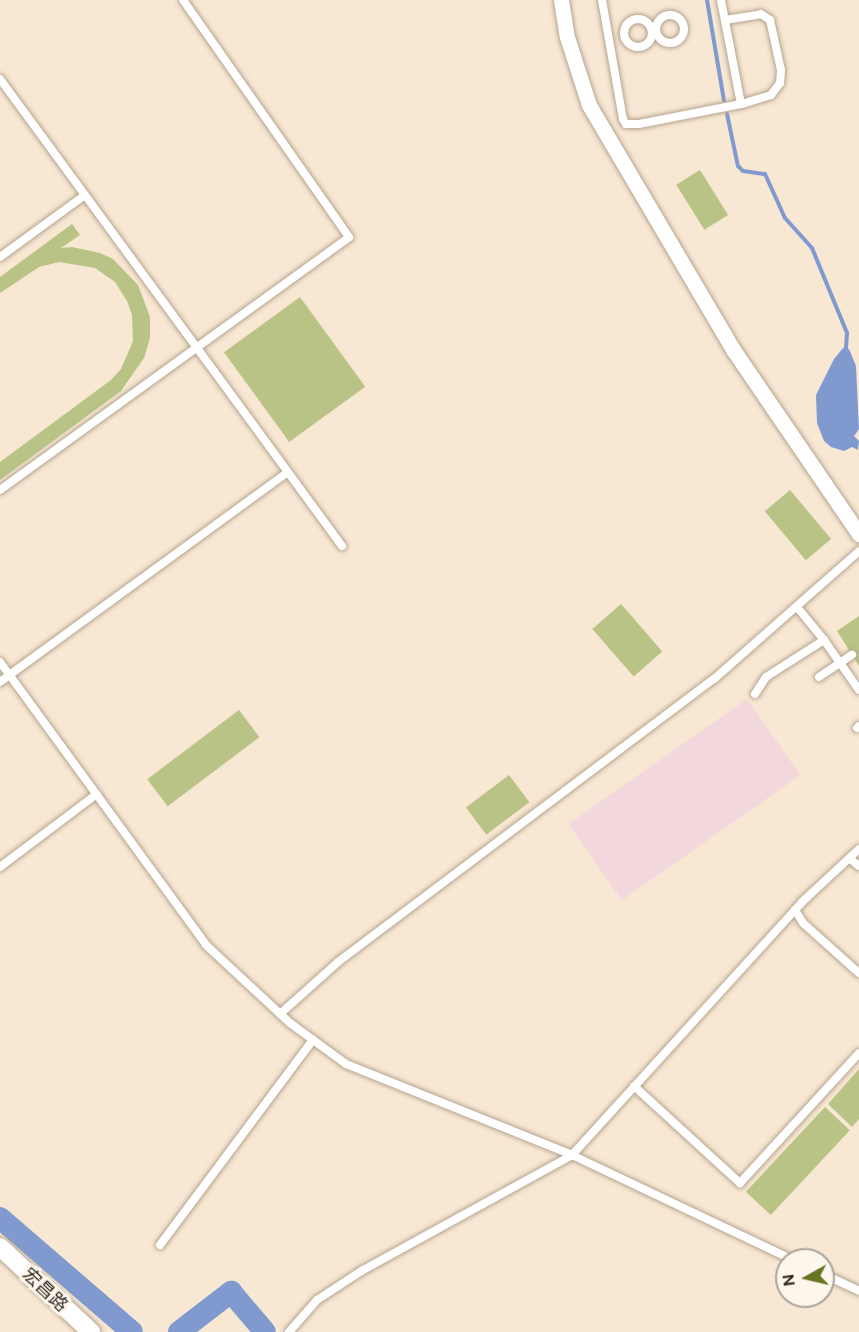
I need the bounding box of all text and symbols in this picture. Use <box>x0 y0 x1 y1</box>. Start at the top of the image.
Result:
north arrow <box>775 1248 835 1308</box>
street label: 宏昌路 <box>18 1264 72 1316</box>
text: N <box>777 1273 800 1288</box>

